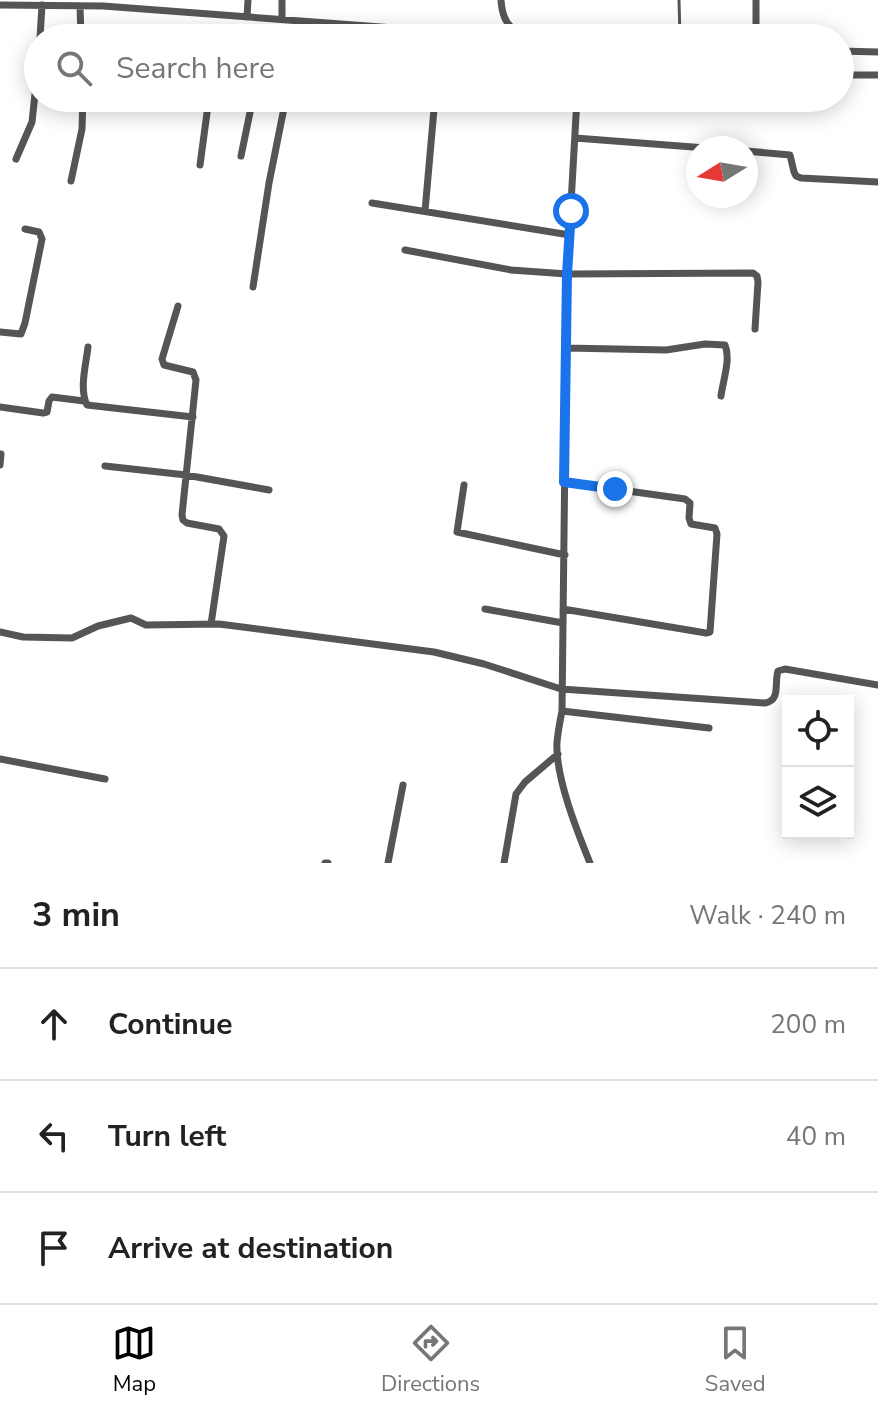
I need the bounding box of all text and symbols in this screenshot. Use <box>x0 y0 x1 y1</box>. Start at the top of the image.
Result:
search box <box>24 24 854 112</box>
icon: search <box>52 46 96 90</box>
text: Search here <box>116 48 275 89</box>
north arrow <box>686 136 758 208</box>
route start <box>553 193 589 229</box>
route end <box>597 471 633 507</box>
map controls <box>782 695 854 839</box>
button: locate <box>782 695 854 767</box>
button: layers <box>782 767 854 839</box>
text: 3 min <box>32 892 120 938</box>
text: Walk · 240 m <box>689 898 846 933</box>
icon: ahead <box>32 1002 76 1046</box>
text: Continue <box>108 1004 233 1045</box>
text: 200 m <box>770 1007 846 1042</box>
icon: left <box>32 1114 76 1158</box>
text: Turn left <box>108 1116 226 1157</box>
text: 40 m <box>786 1119 846 1154</box>
icon: arrive <box>32 1226 76 1270</box>
text: Arrive at destination <box>108 1228 393 1269</box>
tab: Map <box>112 1321 156 1399</box>
tab: Directions <box>381 1321 480 1399</box>
tab: Saved <box>705 1321 766 1399</box>

